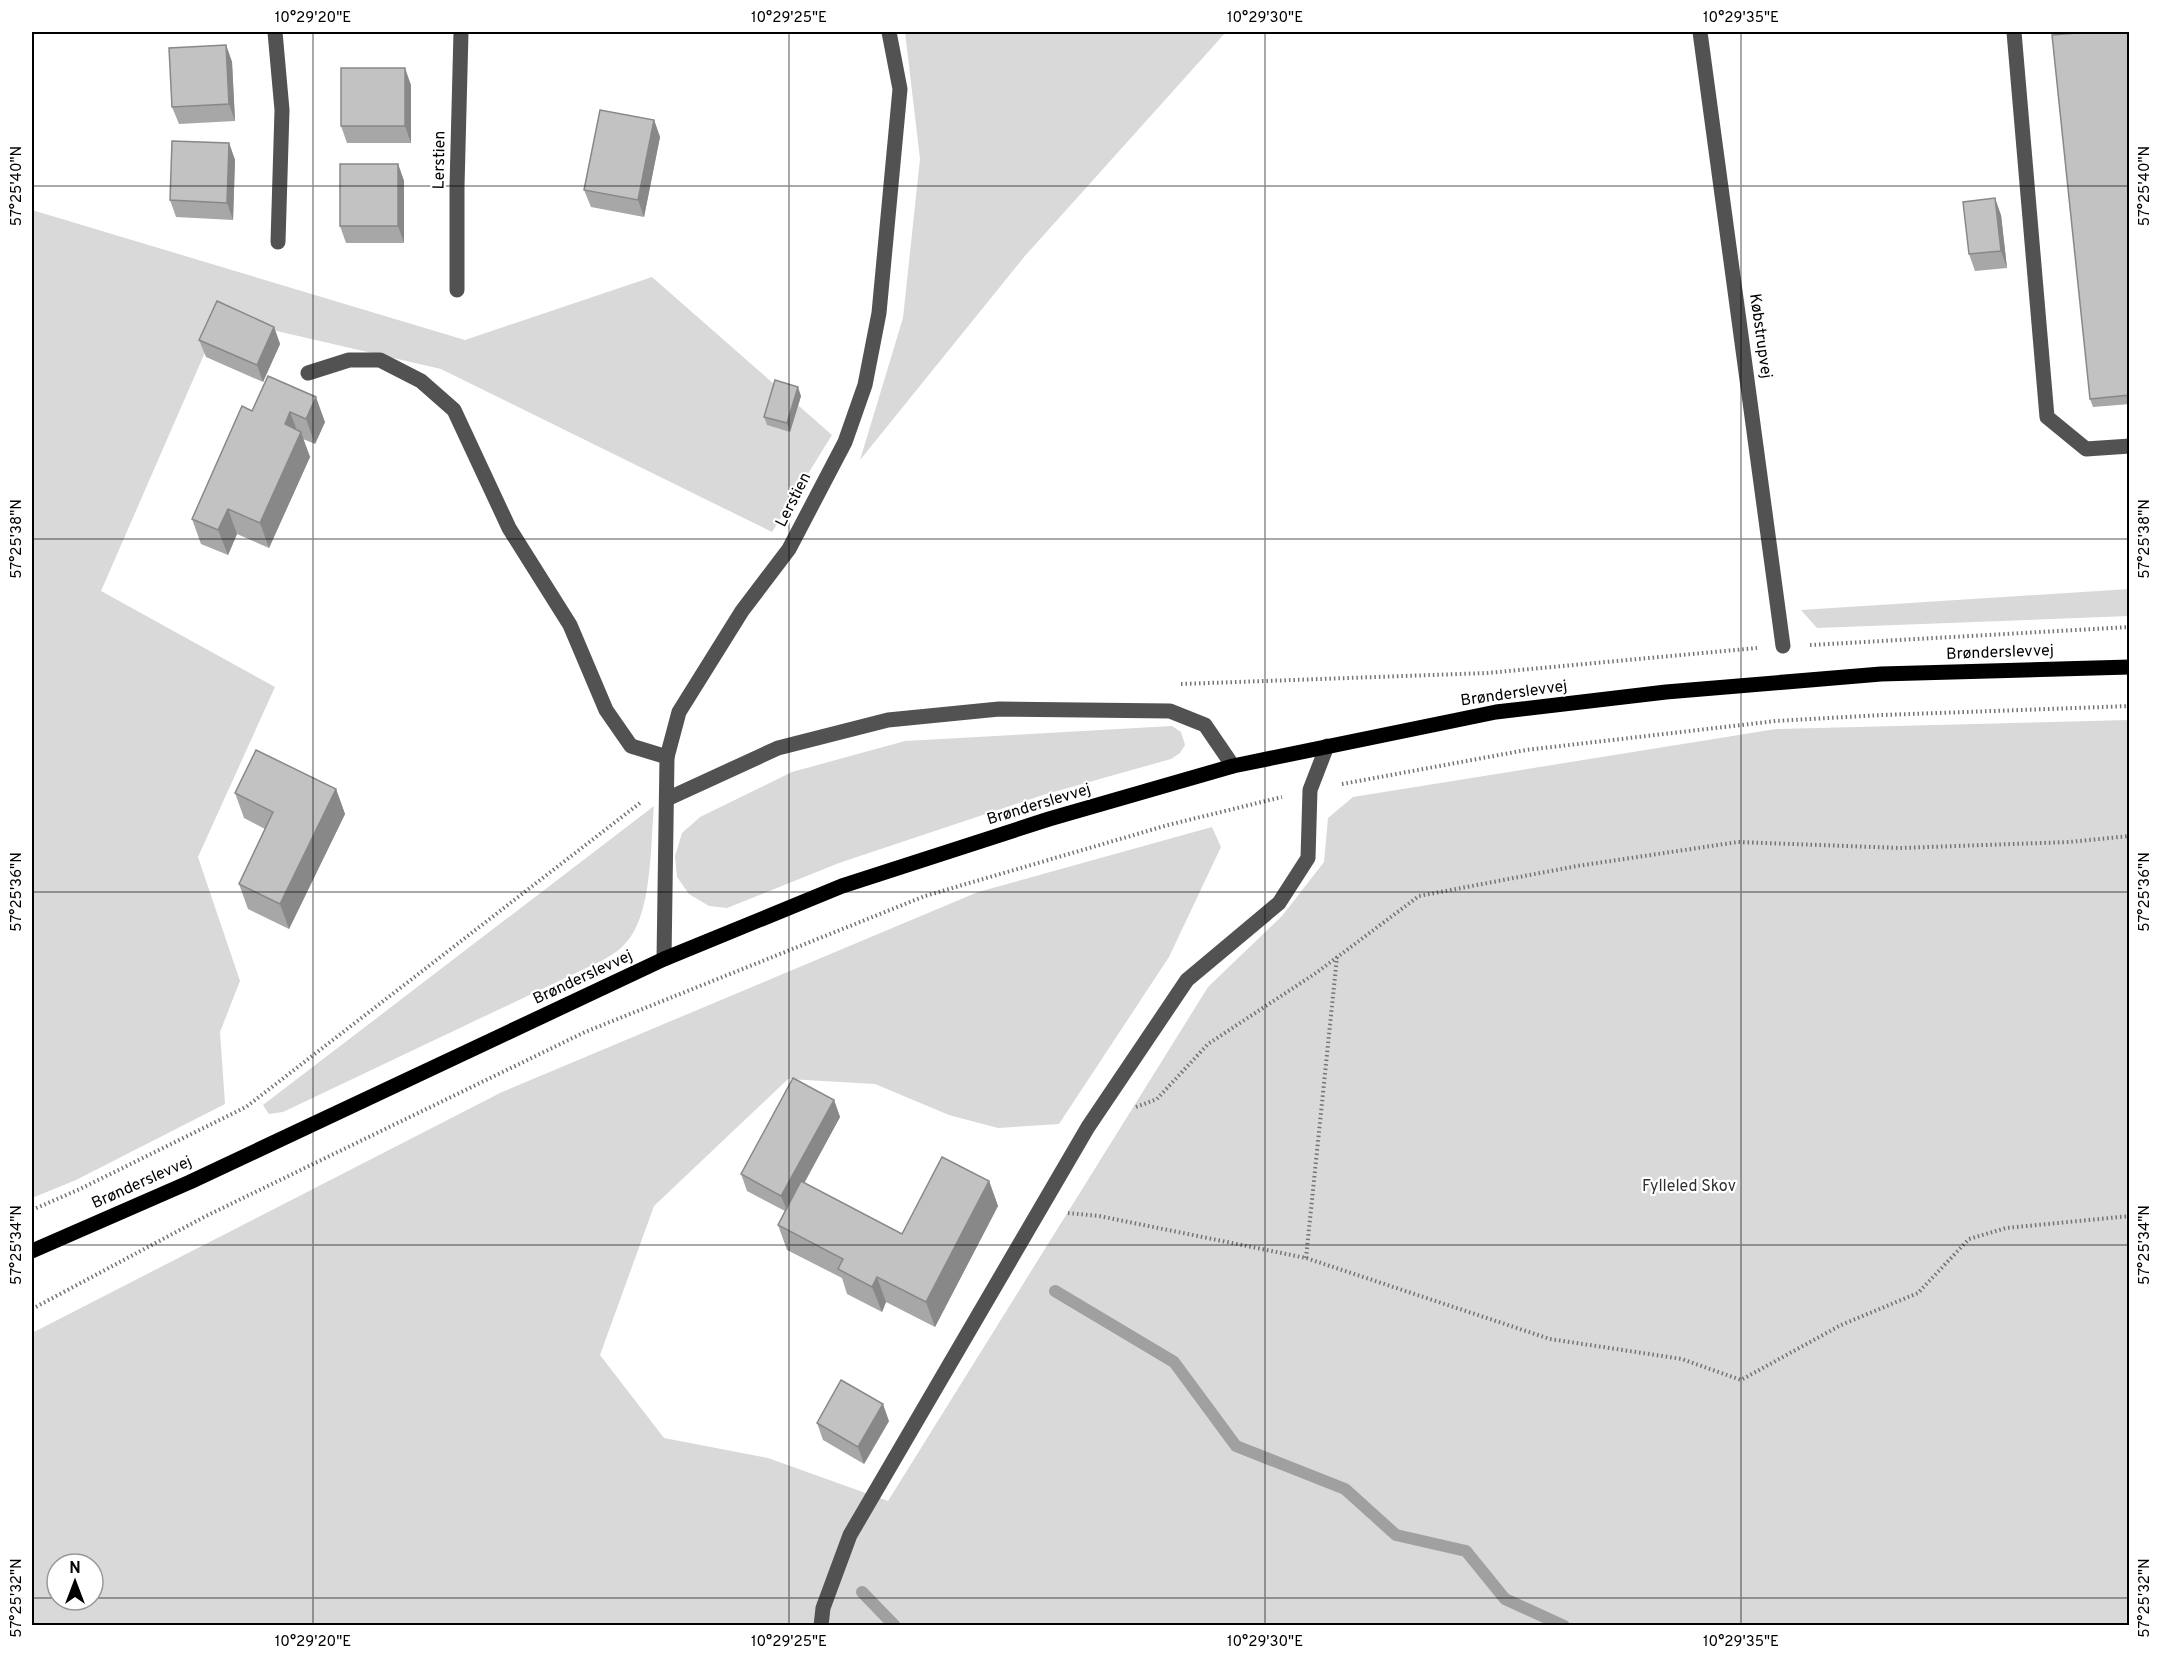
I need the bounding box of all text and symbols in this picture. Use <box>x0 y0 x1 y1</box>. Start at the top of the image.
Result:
text: 10°29'20"E <box>275 9 351 28</box>
text: 10°29'25"E <box>751 9 827 28</box>
text: 10°29'30"E <box>1227 9 1303 28</box>
text: 10°29'35"E <box>1703 9 1779 28</box>
street label: Lerstien <box>429 130 451 190</box>
text: 57°25'40"N <box>8 146 27 226</box>
text: 57°25'40"N <box>2136 146 2155 226</box>
street label: Købstrupvej <box>1744 292 1776 380</box>
street label: Lerstien <box>772 469 816 531</box>
text: 57°25'38"N <box>8 499 27 579</box>
text: 57°25'38"N <box>2136 499 2155 579</box>
street label: Brønderslevvej <box>1946 641 2054 665</box>
street label: Brønderslevvej <box>1459 677 1569 711</box>
street label: Brønderslevvej <box>985 780 1093 830</box>
text: 57°25'36"N <box>8 852 27 932</box>
text: 57°25'36"N <box>2136 852 2155 932</box>
street label: Brønderslevvej <box>530 946 636 1010</box>
street label: Brønderslevvej <box>89 1152 195 1214</box>
park label: Fylleled Skov <box>1642 1177 1736 1197</box>
text: 57°25'34"N <box>8 1205 27 1285</box>
text: 57°25'34"N <box>2136 1205 2155 1285</box>
north arrow <box>45 1552 105 1612</box>
text: 57°25'32"N <box>8 1558 27 1638</box>
text: 57°25'32"N <box>2136 1558 2155 1638</box>
text: N <box>69 1559 81 1579</box>
text: 10°29'20"E <box>275 1633 351 1652</box>
text: 10°29'25"E <box>751 1633 827 1652</box>
text: 10°29'30"E <box>1227 1633 1303 1652</box>
text: 10°29'35"E <box>1703 1633 1779 1652</box>

